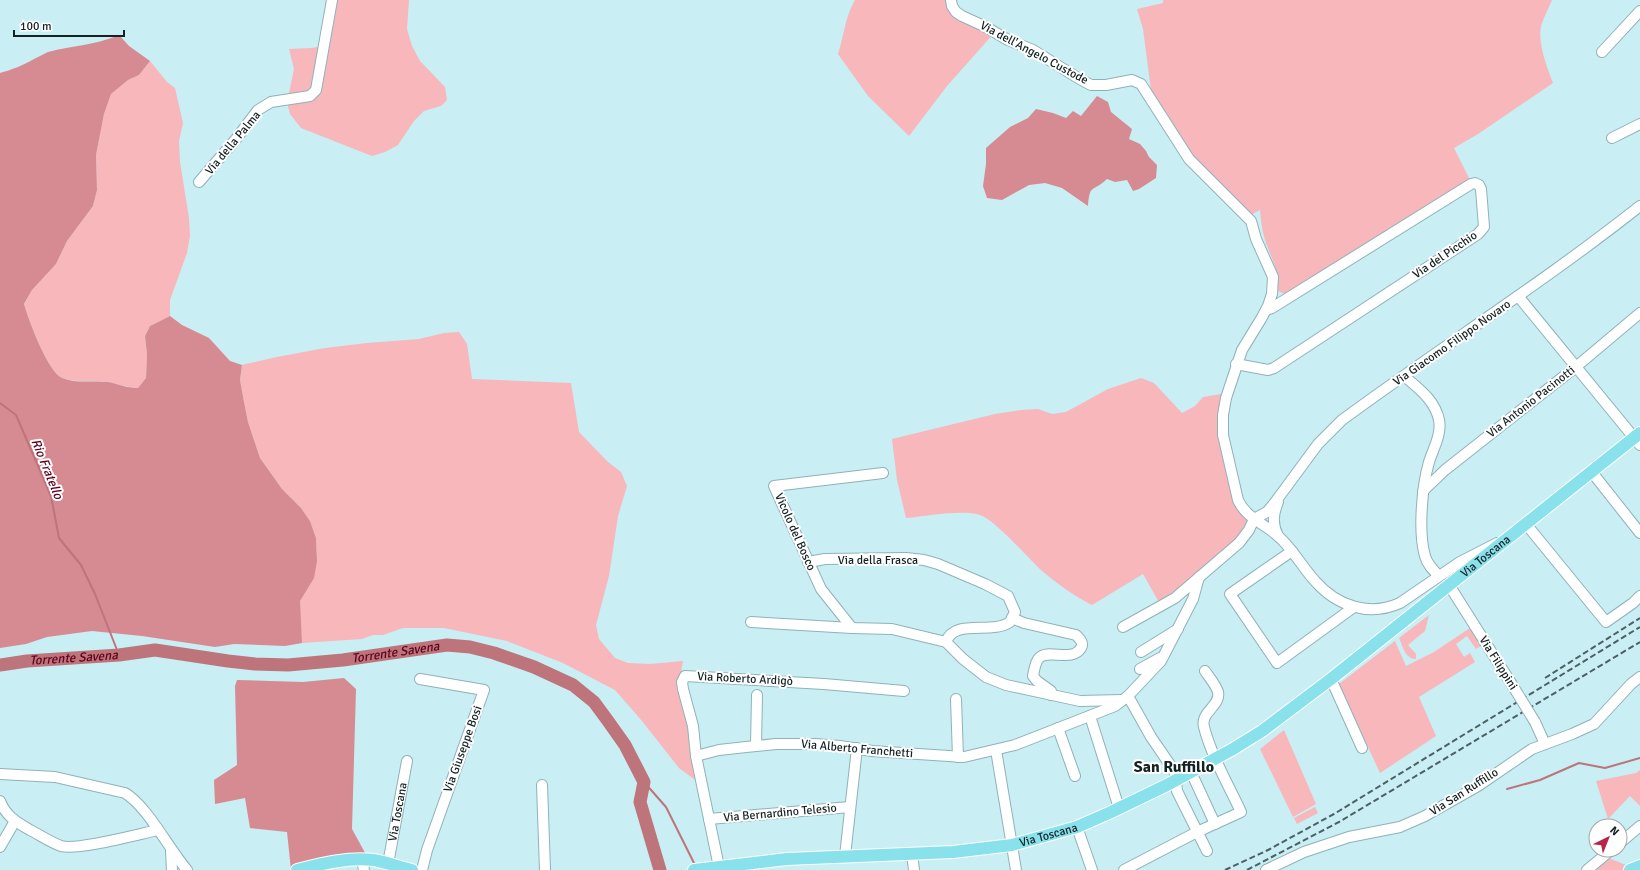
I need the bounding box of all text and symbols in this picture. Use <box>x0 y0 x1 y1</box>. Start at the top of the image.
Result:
scale bar <box>14 12 124 38</box>
street label: Via dell'Angelo Custode <box>977 18 1091 88</box>
text: 100 m <box>20 19 52 34</box>
street label: Via della Palma <box>202 108 264 178</box>
street label: Via del Picchio <box>1410 228 1480 282</box>
street label: Via Giacomo Filippo Novaro <box>1390 297 1514 389</box>
street label: Via Antonio Pacinotti <box>1484 363 1578 441</box>
water label: Rio Fratello <box>28 436 67 503</box>
street label: Vicolo del Bosco <box>771 491 819 573</box>
street label: Via Toscana <box>1457 532 1513 581</box>
street label: Via della Frasca <box>838 553 918 568</box>
street label: Via Filippini <box>1476 633 1520 693</box>
water label: Torrente Savena <box>350 638 441 667</box>
water label: Torrente Savena <box>29 647 119 669</box>
street label: Via Roberto Ardigò <box>697 669 793 689</box>
street label: Via Giuseppe Bosi <box>440 704 486 794</box>
street label: Via Alberto Franchetti <box>800 737 914 761</box>
district label: San Ruffillo <box>1134 757 1214 777</box>
street label: Via San Ruffillo <box>1427 765 1501 819</box>
street label: Via Toscana <box>385 781 410 843</box>
street label: Via Bernardino Telesio <box>723 801 837 825</box>
north arrow <box>1588 818 1628 858</box>
street label: Via Toscana <box>1018 820 1079 850</box>
text: N <box>1607 824 1622 838</box>

